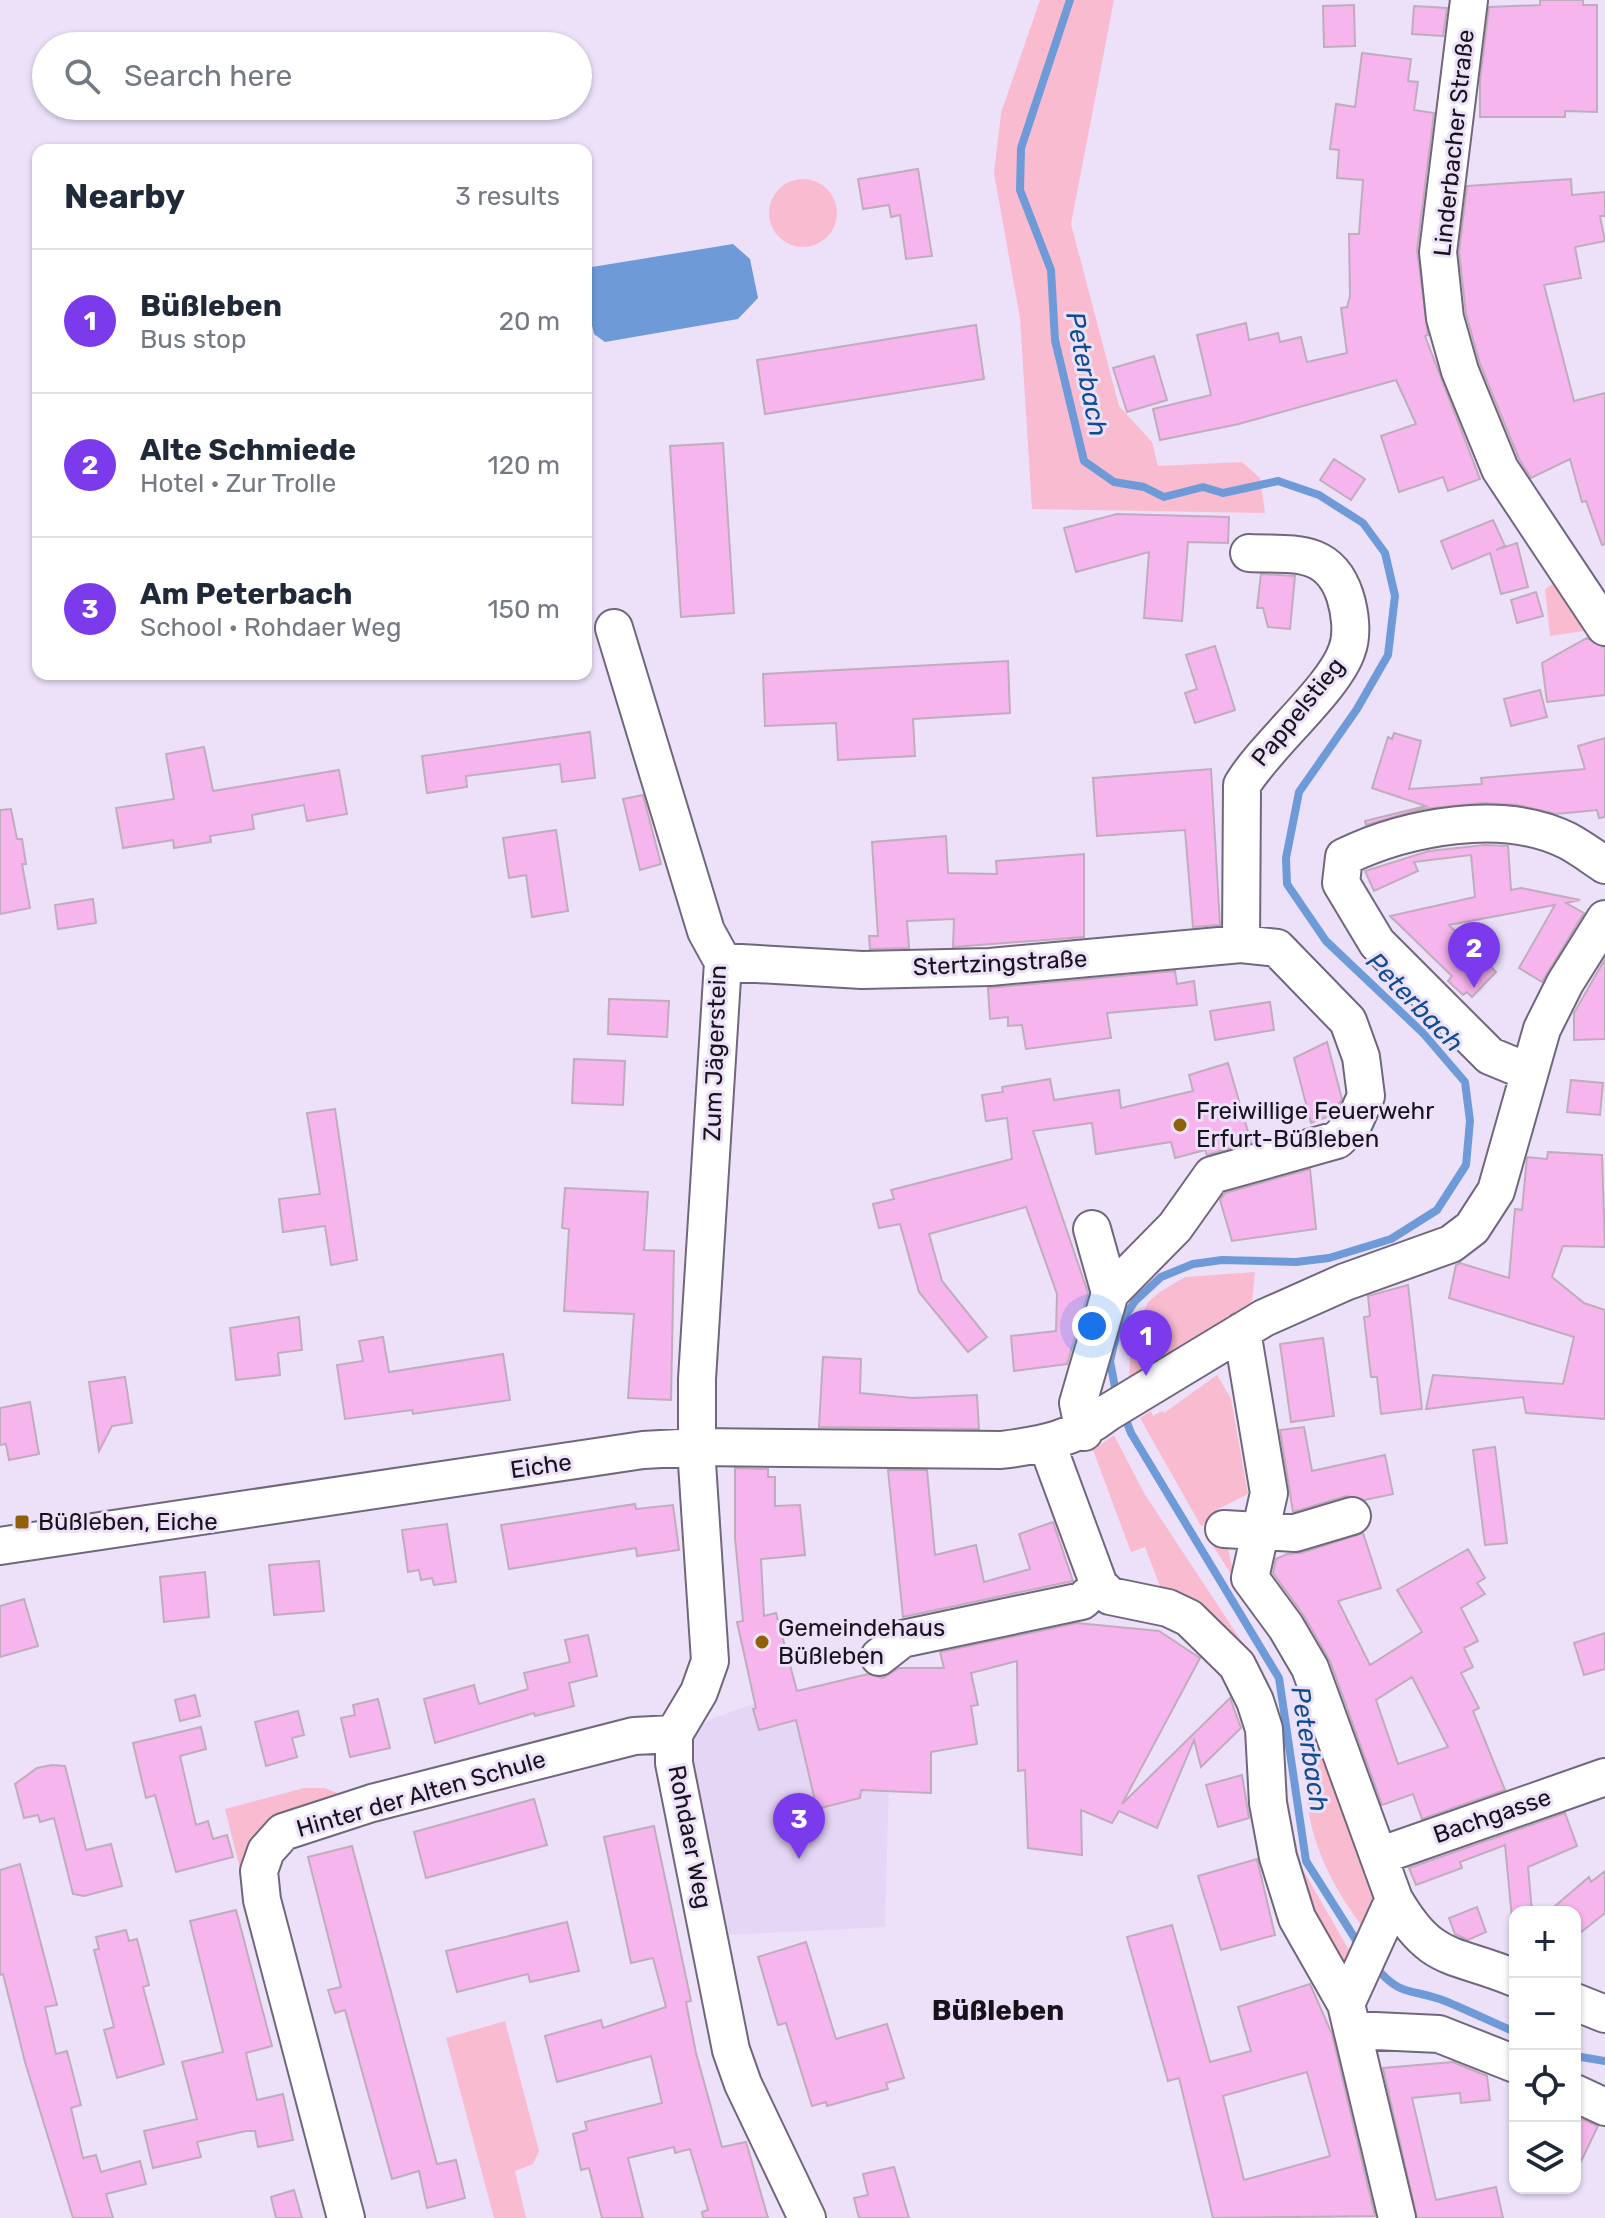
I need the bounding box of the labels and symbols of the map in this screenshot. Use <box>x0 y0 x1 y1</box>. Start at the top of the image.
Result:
street label: Linderbacher Straße <box>1428 28 1480 258</box>
water label: Peterbach <box>1059 309 1114 439</box>
street label: Pappelstieg <box>1246 652 1350 772</box>
pin: 2 <box>1448 922 1500 988</box>
street label: Stertzingstraße <box>912 944 1088 982</box>
water label: Peterbach <box>1360 946 1470 1059</box>
street label: Zum Jägerstein <box>698 964 732 1142</box>
place label: Freiwillige Feuerwehr Erfurt-Büßleben <box>1196 1097 1434 1153</box>
marker: Freiwillige Feuerwehr Erfurt-Büßleben <box>1171 1116 1189 1134</box>
your location <box>1072 1306 1112 1346</box>
pin: 1 <box>1120 1310 1172 1376</box>
street label: Eiche <box>509 1448 573 1484</box>
place label: Büßleben, Eiche <box>38 1508 218 1536</box>
marker: Büßleben, Eiche <box>13 1513 31 1531</box>
place label: Gemeindehaus Büßleben <box>778 1614 945 1670</box>
marker: Gemeindehaus Büßleben <box>753 1633 771 1651</box>
water label: Peterbach <box>1284 1684 1335 1814</box>
street label: Hinter der Alten Schule <box>293 1745 549 1843</box>
street label: Rohdaer Weg <box>662 1763 718 1911</box>
street label: Bachgasse <box>1429 1783 1555 1849</box>
pin: 3 <box>773 1793 825 1859</box>
district label: Büßleben <box>932 1994 1064 2027</box>

